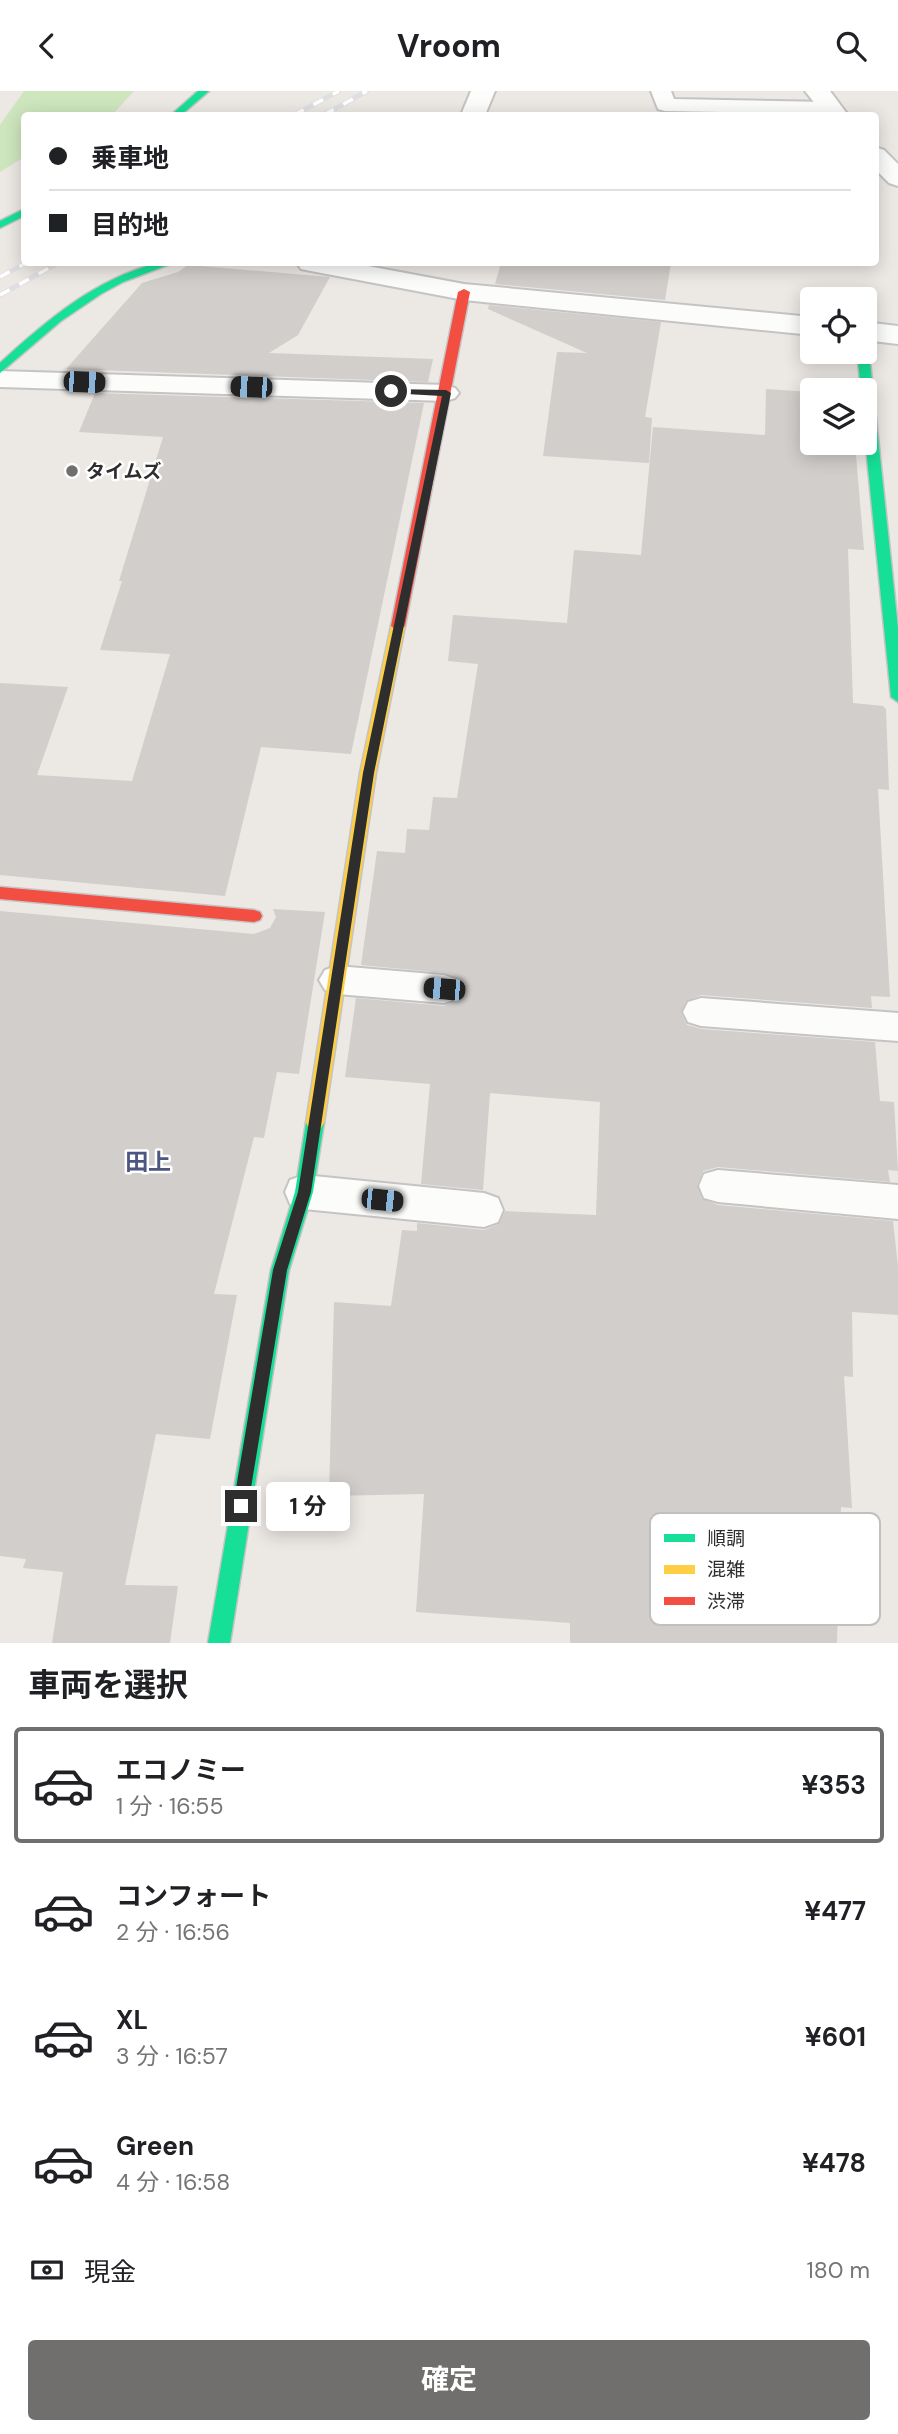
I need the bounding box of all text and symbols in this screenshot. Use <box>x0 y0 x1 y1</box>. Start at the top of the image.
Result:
text: Vroom <box>397 25 501 67</box>
icon: back <box>28 27 66 65</box>
icon: search <box>832 27 870 65</box>
text: 乗車地 <box>91 141 169 175</box>
text: 目的地 <box>91 208 169 242</box>
map controls <box>800 287 877 455</box>
button: locate <box>800 287 877 364</box>
car <box>63 371 106 393</box>
route start <box>375 375 407 407</box>
car <box>230 376 273 398</box>
button: layers <box>800 378 877 455</box>
place label: タイムズ <box>86 459 162 484</box>
marker: タイムズ <box>64 463 80 479</box>
car <box>423 977 466 1001</box>
district label: 田上 <box>125 1147 171 1177</box>
car <box>361 1187 404 1213</box>
callout: 1 分 <box>266 1481 350 1531</box>
route end <box>225 1490 257 1522</box>
text: 1 分 <box>290 1491 326 1521</box>
legend <box>650 1513 880 1625</box>
text: 順調 <box>707 1526 745 1551</box>
text: 混雑 <box>707 1557 745 1582</box>
text: 渋滞 <box>707 1589 745 1614</box>
text: 車両を選択 <box>28 1664 188 1706</box>
text: エコノミー <box>116 1753 246 1787</box>
icon: car <box>32 1754 95 1817</box>
text: ¥353 <box>802 1768 866 1802</box>
text: 1 分 · 16:55 <box>116 1791 223 1821</box>
text: コンフォート <box>116 1879 271 1913</box>
icon: car <box>32 1880 95 1943</box>
text: ¥477 <box>804 1894 866 1928</box>
text: 2 分 · 16:56 <box>116 1917 230 1947</box>
text: XL <box>116 2003 148 2037</box>
icon: car <box>32 2006 95 2069</box>
text: ¥601 <box>805 2020 866 2054</box>
text: 3 分 · 16:57 <box>116 2041 228 2071</box>
text: Green <box>116 2129 194 2163</box>
icon: car <box>32 2132 95 2195</box>
text: ¥478 <box>802 2146 866 2180</box>
text: 4 分 · 16:58 <box>116 2167 230 2197</box>
icon: cash <box>28 2251 66 2289</box>
text: 現金 <box>84 2255 136 2289</box>
text: 180 m <box>806 2255 870 2285</box>
button: 確定 <box>28 2340 870 2420</box>

